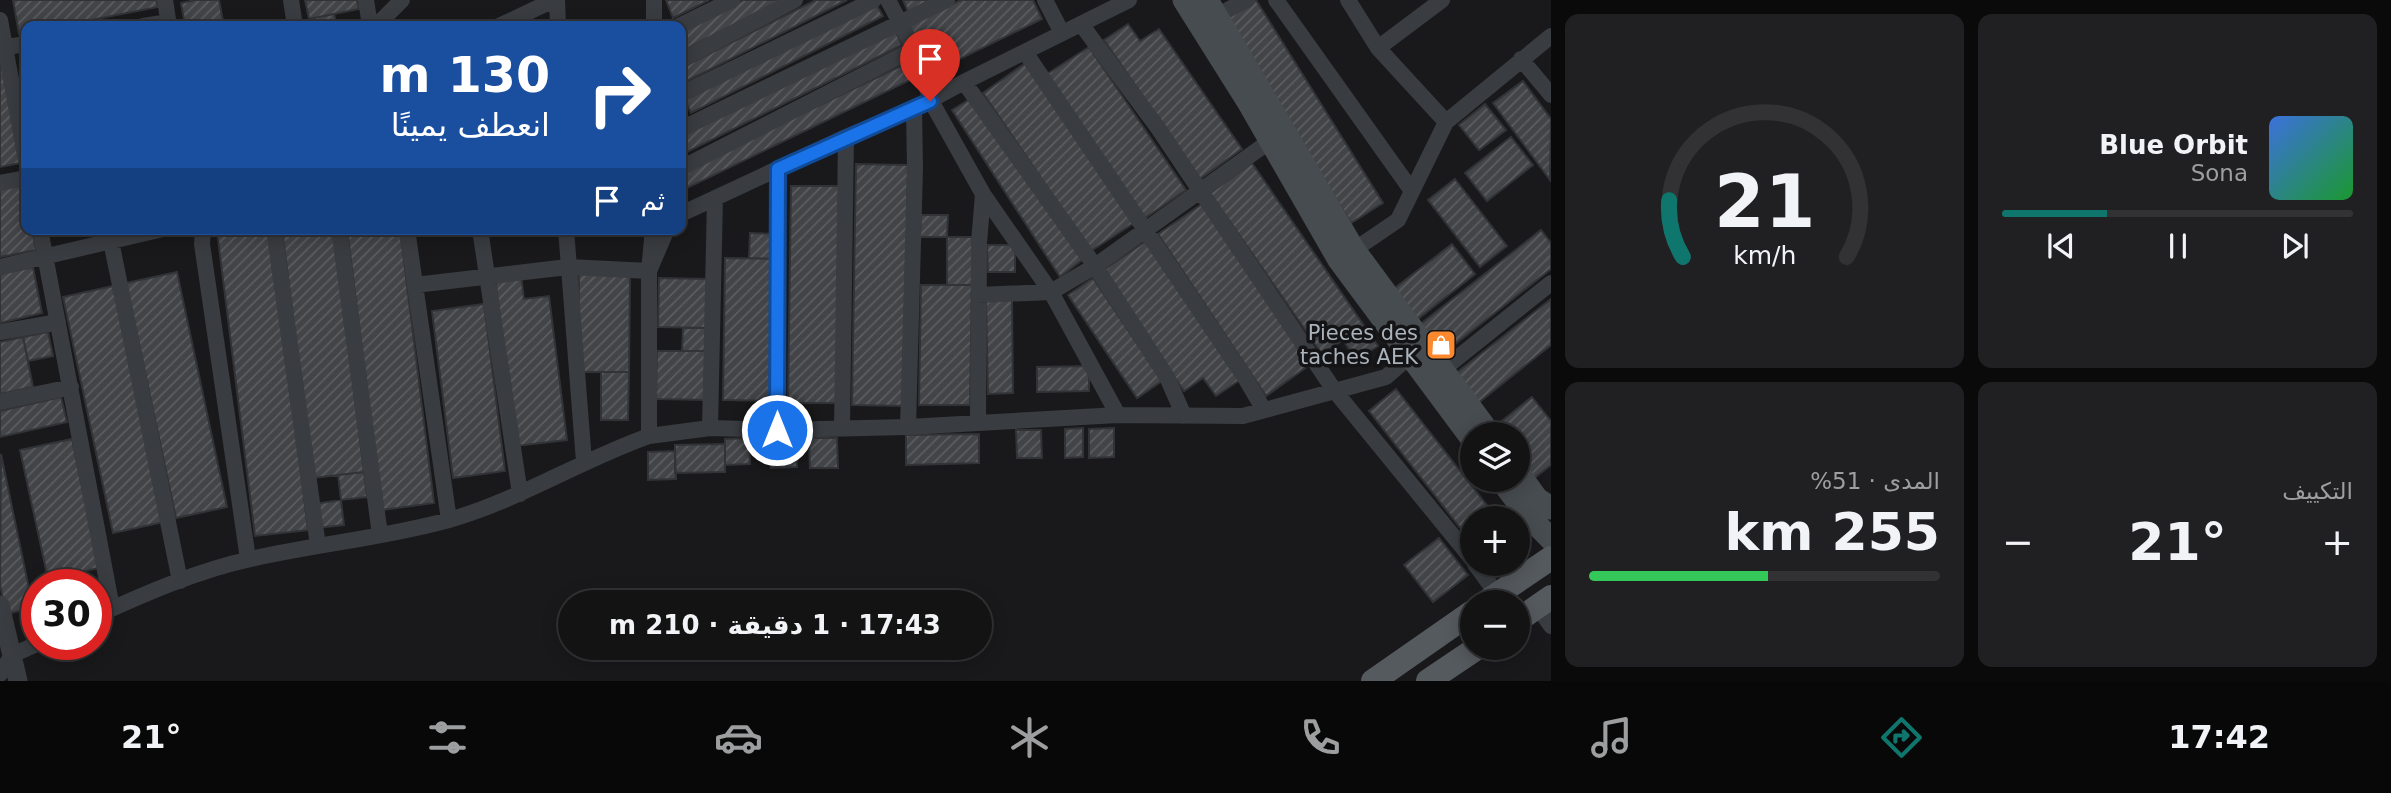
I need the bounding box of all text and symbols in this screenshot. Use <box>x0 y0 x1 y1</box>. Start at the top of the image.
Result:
pin <box>900 29 960 101</box>
icon: arrive <box>911 40 949 78</box>
text: 130 m <box>380 47 550 104</box>
icon: right <box>574 49 665 140</box>
text: انعطف يمينًا <box>391 106 550 144</box>
text: Blue Orbit <box>2099 130 2248 160</box>
text: 21 <box>1714 159 1815 244</box>
text: Sona <box>2191 160 2248 186</box>
icon: arrive <box>588 182 626 220</box>
text: ثم <box>640 186 665 216</box>
icon: previous <box>2042 227 2080 265</box>
icon: pause <box>2159 227 2197 265</box>
icon: next <box>2276 227 2314 265</box>
text: km/h <box>1733 241 1796 270</box>
place label: Pieces des taches AEK <box>1300 321 1419 369</box>
shop icon: Pieces des taches AEK <box>1424 328 1458 362</box>
position arrow <box>740 393 814 467</box>
map controls <box>1460 422 1530 660</box>
button: layers <box>1460 422 1530 492</box>
text: المدى · 51% <box>1810 468 1940 494</box>
text: التكييف <box>2282 478 2353 504</box>
text: 255 km <box>1725 502 1940 562</box>
button: + <box>1460 506 1530 576</box>
text: 21° <box>2128 512 2227 572</box>
text: − <box>2002 520 2034 564</box>
text: + <box>2321 520 2353 564</box>
speed limit sign: 30 <box>21 569 112 660</box>
button: − <box>1460 590 1530 660</box>
text: 17:43 · 1 دقيقة · 210 m <box>609 610 941 640</box>
icon: filters <box>423 713 472 762</box>
icon: car <box>714 713 763 762</box>
icon: climate <box>1005 713 1054 762</box>
icon: phone <box>1296 713 1345 762</box>
icon: music <box>1587 713 1636 762</box>
icon: directions <box>1877 713 1926 762</box>
text: 21° <box>121 718 182 756</box>
text: 17:42 <box>2168 718 2270 756</box>

